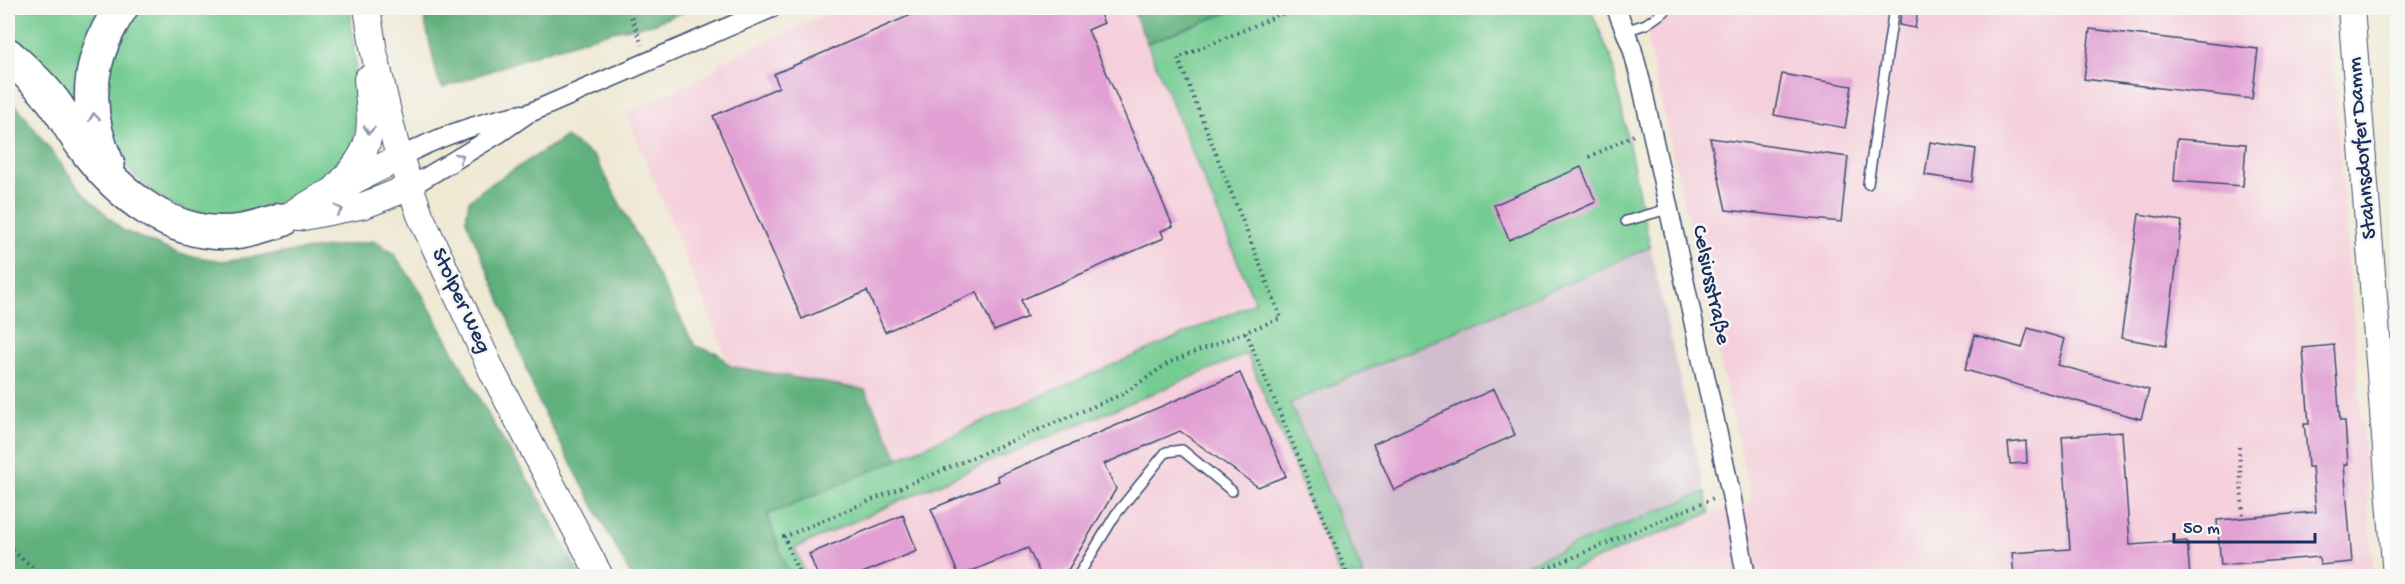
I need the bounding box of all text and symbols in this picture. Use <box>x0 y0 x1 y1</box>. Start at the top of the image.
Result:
street label: Stahnsdorfer Damm <box>2342 55 2384 240</box>
one-way arrow <box>88 112 101 121</box>
one-way arrow <box>363 125 376 134</box>
one-way arrow <box>454 153 464 164</box>
one-way arrow <box>334 205 344 218</box>
street label: Celsiusstraße <box>1685 223 1735 348</box>
street label: Stolper Weg <box>424 244 496 358</box>
scale bar <box>2174 506 2315 544</box>
text: 50 m <box>2183 519 2220 540</box>

